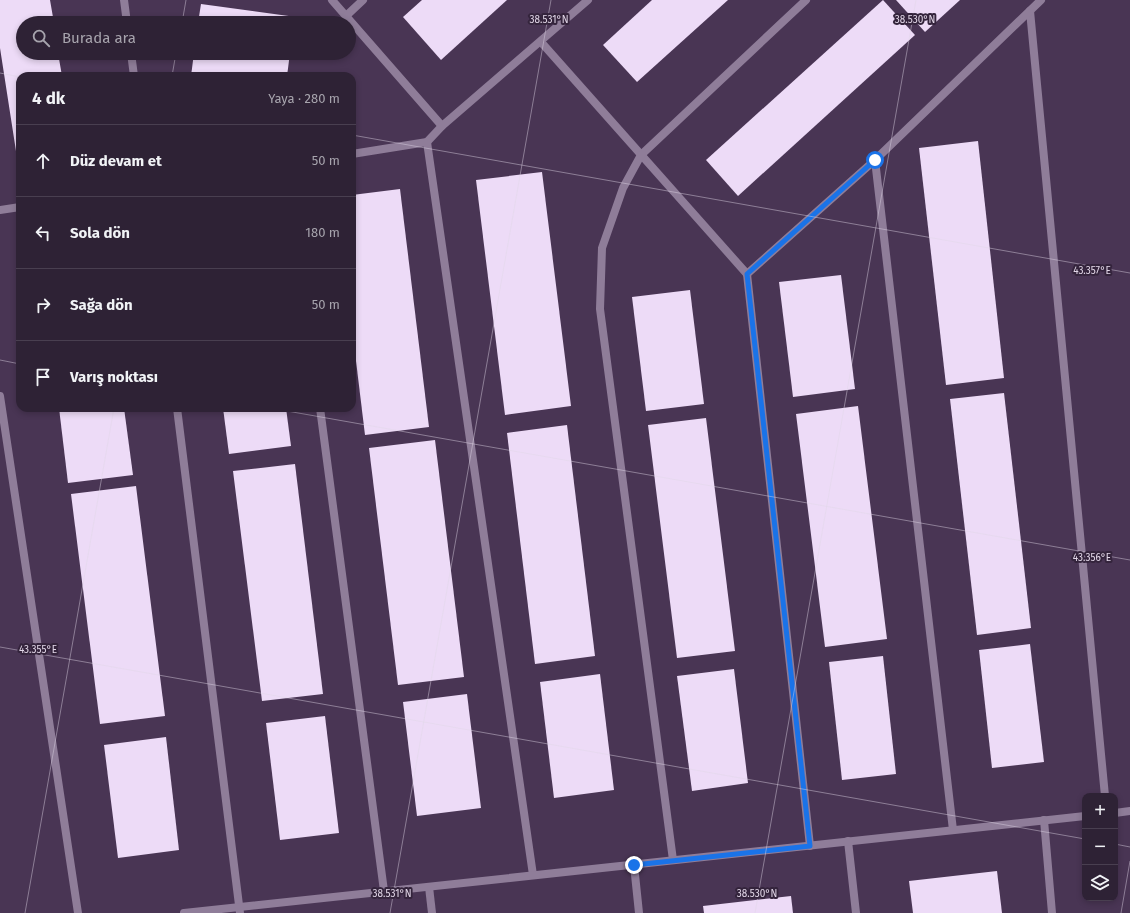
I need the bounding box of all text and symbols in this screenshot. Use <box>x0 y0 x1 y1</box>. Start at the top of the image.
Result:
text: 38.531°N <box>529 14 569 26</box>
text: 38.530°N <box>895 14 935 26</box>
search box <box>16 16 356 60</box>
icon: search <box>30 27 52 49</box>
text: Burada ara <box>62 29 136 47</box>
text: 4 dk <box>32 88 65 109</box>
text: Yaya · 280 m <box>268 91 340 106</box>
icon: ahead <box>32 150 54 172</box>
route start <box>866 151 884 169</box>
text: Düz devam et <box>70 152 162 170</box>
text: 50 m <box>312 153 340 168</box>
icon: left <box>32 222 54 244</box>
text: Sola dön <box>70 224 130 242</box>
text: 180 m <box>305 225 340 240</box>
text: 43.357°E <box>1073 265 1111 277</box>
icon: right <box>32 294 54 316</box>
text: Sağa dön <box>70 296 133 314</box>
text: 50 m <box>312 297 340 312</box>
icon: arrive <box>32 366 54 388</box>
text: Varış noktası <box>70 368 158 386</box>
text: 43.356°E <box>1073 552 1111 564</box>
text: 43.355°E <box>19 644 57 656</box>
map controls <box>1082 793 1118 901</box>
button: + <box>1082 793 1118 829</box>
button: − <box>1082 829 1118 865</box>
route end <box>625 856 643 874</box>
button: layers <box>1082 865 1118 901</box>
text: 38.531°N <box>372 888 412 900</box>
text: 38.530°N <box>737 888 777 900</box>

